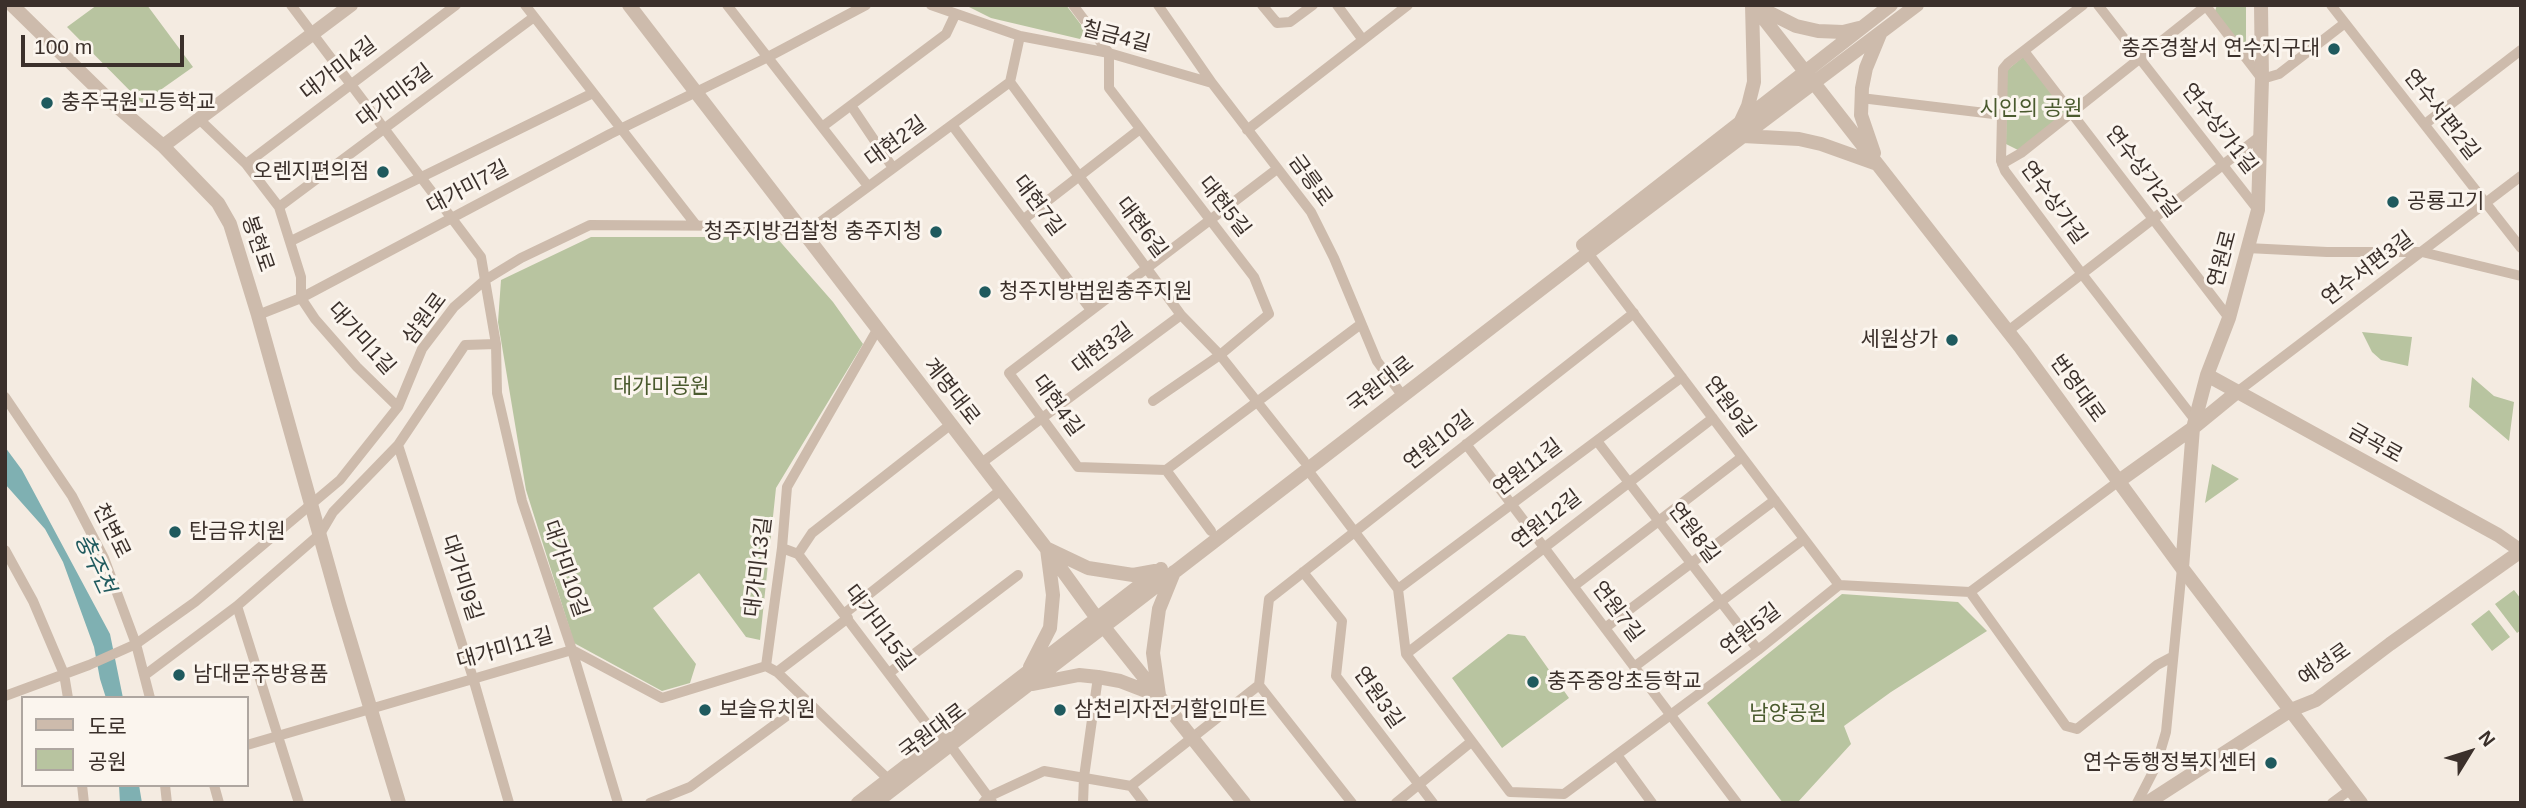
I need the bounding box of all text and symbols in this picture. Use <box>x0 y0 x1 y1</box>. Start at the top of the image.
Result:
street label: 칠금4길 <box>1079 16 1153 58</box>
scale bar <box>24 21 187 65</box>
street label: 대가미4길 <box>296 32 382 106</box>
text: 100 m <box>34 35 92 58</box>
place label: 충주경찰서 연수지구대 <box>2121 36 2320 62</box>
marker: 충주경찰서 연수지구대 <box>2326 41 2342 57</box>
street label: 대가미5길 <box>352 59 438 133</box>
street label: 연수서편2길 <box>2398 65 2484 165</box>
street label: 연수상가1길 <box>2176 79 2262 179</box>
place label: 충주국원고등학교 <box>61 90 216 116</box>
marker: 충주국원고등학교 <box>39 95 55 111</box>
park label: 시인의 공원 <box>1980 96 2082 122</box>
street label: 대현2길 <box>860 111 932 173</box>
street label: 연수상가2길 <box>2099 121 2185 223</box>
street label: 금릉로 <box>1283 150 1337 212</box>
street label: 대가미7길 <box>423 156 513 220</box>
street label: 연수상가길 <box>2014 157 2092 249</box>
place label: 오렌지편의점 <box>253 159 369 185</box>
marker: 오렌지편의점 <box>375 164 391 180</box>
street label: 대현7길 <box>1007 171 1069 241</box>
street label: 대현5길 <box>1193 172 1255 242</box>
place label: 공룡고기 <box>2407 189 2484 215</box>
street label: 대현6길 <box>1110 193 1172 263</box>
marker: 공룡고기 <box>2385 194 2401 210</box>
street label: 봉현로 <box>236 212 278 276</box>
place label: 청주지방검찰청 충주지청 <box>704 219 922 245</box>
marker: 청주지방검찰청 충주지청 <box>928 224 944 240</box>
street label: 연수서편3길 <box>2317 226 2419 312</box>
street label: 연원로 <box>2203 228 2243 290</box>
place label: 청주지방법원충주지원 <box>999 279 1192 305</box>
marker: 청주지방법원충주지원 <box>977 284 993 300</box>
street label: 삼원로 <box>397 288 453 350</box>
street label: 대가미1길 <box>322 298 400 380</box>
street label: 대현3길 <box>1068 318 1138 380</box>
place label: 세원상가 <box>1861 327 1938 353</box>
marker: 세원상가 <box>1944 332 1960 348</box>
street label: 번영대로 <box>2044 350 2110 428</box>
street label: 국원대로 <box>1343 351 1419 419</box>
street label: 계명대로 <box>917 354 985 430</box>
street label: 대현4길 <box>1026 370 1088 442</box>
street label: 연원9길 <box>1698 372 1760 442</box>
park label: 대가미공원 <box>613 374 709 400</box>
street label: 연원10길 <box>1399 406 1479 476</box>
street label: 금곡로 <box>2344 419 2406 469</box>
street label: 연원11길 <box>1489 434 1567 502</box>
street label: 연원12길 <box>1507 485 1587 555</box>
street label: 연원8길 <box>1662 498 1724 568</box>
street label: 천변로 <box>87 499 135 563</box>
street label: 대가미13길 <box>740 516 778 618</box>
street label: 대가미10길 <box>537 517 593 621</box>
place label: 탄금유치원 <box>189 519 286 545</box>
marker: 탄금유치원 <box>167 524 183 540</box>
water label: 충주천 <box>68 529 120 599</box>
street label: 대가미9길 <box>435 532 487 624</box>
street label: 연원7길 <box>1586 577 1648 647</box>
street label: 대가미15길 <box>839 580 919 676</box>
street label: 연원5길 <box>1716 599 1786 661</box>
street label: 대가미11길 <box>454 623 556 675</box>
street label: 예성로 <box>2294 638 2356 692</box>
place label: 남대문주방용품 <box>193 662 328 688</box>
street label: 연원3길 <box>1348 662 1408 734</box>
marker: 남대문주방용품 <box>171 667 187 683</box>
place label: 충주중앙초등학교 <box>1547 669 1702 695</box>
marker: 충주중앙초등학교 <box>1525 674 1541 690</box>
legend <box>21 696 248 787</box>
place label: 보슬유치원 <box>719 697 816 723</box>
place label: 삼천리자전거할인마트 <box>1074 697 1267 723</box>
street label: 국원대로 <box>895 699 971 765</box>
park label: 남양공원 <box>1749 701 1827 727</box>
marker: 보슬유치원 <box>697 702 713 718</box>
marker: 삼천리자전거할인마트 <box>1052 702 1068 718</box>
text: 도로 <box>88 715 127 738</box>
north arrow <box>2435 717 2505 787</box>
text: N <box>2474 727 2499 751</box>
text: 공원 <box>88 750 127 773</box>
place label: 연수동행정복지센터 <box>2083 750 2257 776</box>
marker: 연수동행정복지센터 <box>2263 755 2279 771</box>

